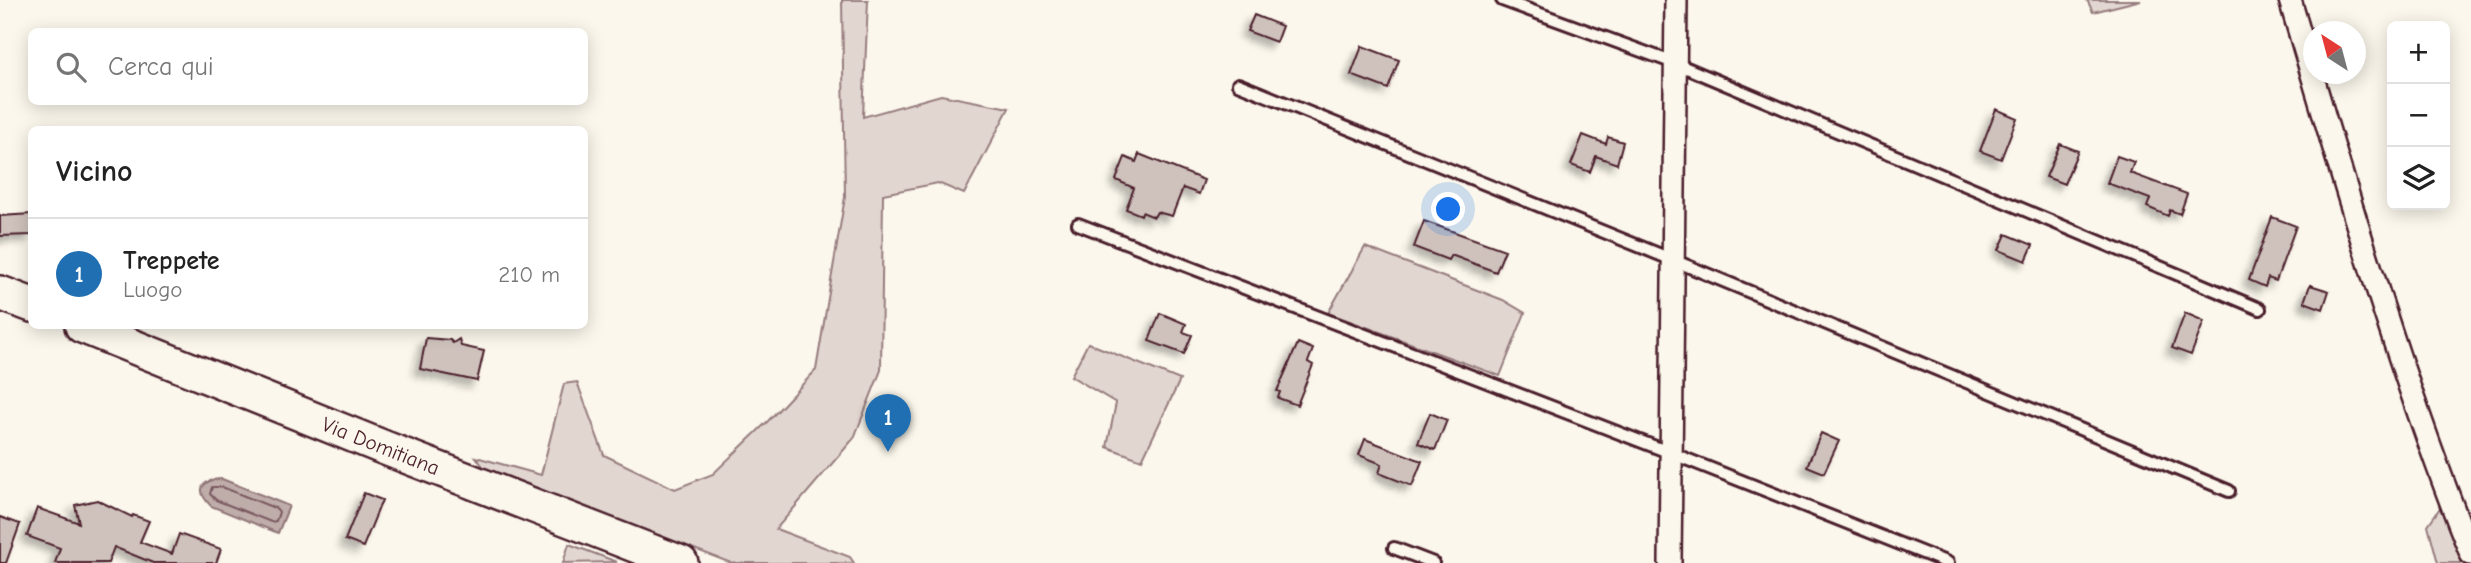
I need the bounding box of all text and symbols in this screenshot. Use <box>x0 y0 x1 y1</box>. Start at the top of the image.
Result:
north arrow <box>2303 21 2366 84</box>
map controls <box>2387 21 2450 210</box>
button: + <box>2387 21 2450 84</box>
search box <box>28 28 588 105</box>
icon: search <box>52 48 90 86</box>
text: Cerca qui <box>108 52 214 82</box>
button: − <box>2387 84 2450 147</box>
button: layers <box>2387 147 2450 210</box>
text: Vicino <box>56 154 133 189</box>
your location <box>1431 192 1465 226</box>
text: Treppete <box>123 246 220 276</box>
text: 1 <box>74 261 84 288</box>
text: 210 m <box>498 261 560 288</box>
text: Luogo <box>123 276 183 303</box>
pin: 1 <box>865 394 911 452</box>
street label: Via Domitiana <box>318 412 443 480</box>

